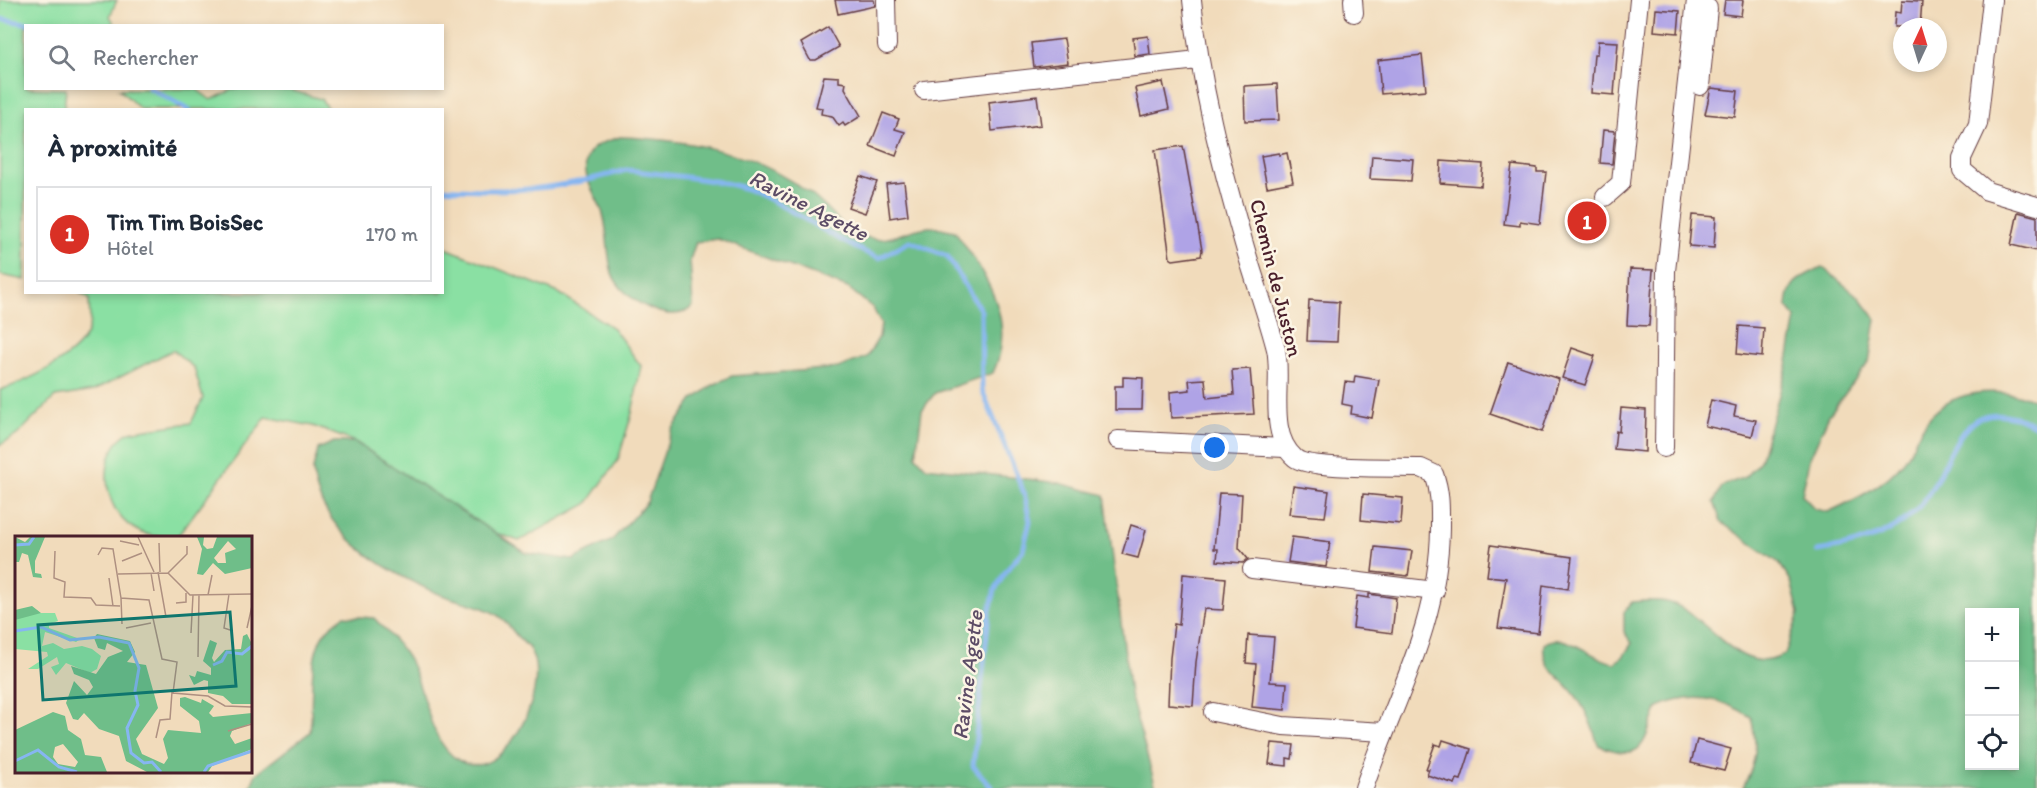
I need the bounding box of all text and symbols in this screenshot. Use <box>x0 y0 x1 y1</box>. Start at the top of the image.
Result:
north arrow <box>1893 18 1947 72</box>
search box <box>24 24 444 90</box>
icon: search <box>45 41 78 74</box>
text: Rechercher <box>93 44 198 71</box>
text: À proximité <box>48 131 177 163</box>
water label: Ravine Agette <box>745 164 874 248</box>
street label: Chemin de Juston <box>1245 196 1308 359</box>
pin: 1 <box>1568 198 1606 244</box>
text: Tim Tim BoisSec <box>107 209 263 236</box>
text: 1 <box>65 222 74 246</box>
text: 170 m <box>365 222 418 246</box>
text: Hôtel <box>107 236 154 260</box>
your location <box>1200 433 1229 462</box>
inset map <box>15 536 252 773</box>
water label: Ravine Agette <box>946 608 989 741</box>
map controls <box>1965 608 2019 770</box>
button: + <box>1965 608 2019 662</box>
button: − <box>1965 662 2019 716</box>
button: locate <box>1965 716 2019 770</box>

